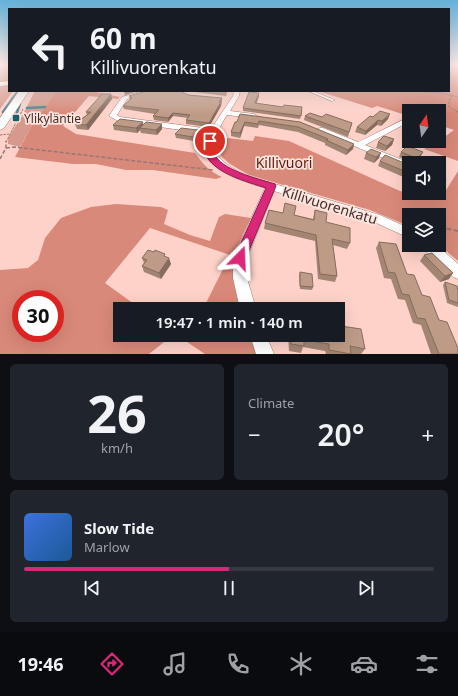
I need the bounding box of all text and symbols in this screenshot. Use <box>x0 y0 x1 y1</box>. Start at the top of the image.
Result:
text: 60 m <box>90 19 157 57</box>
icon: left <box>24 24 76 76</box>
text: Killivuorenkatu <box>90 55 217 79</box>
north arrow <box>402 104 446 148</box>
map controls <box>402 104 446 252</box>
place label: Ylikyläntie <box>24 110 81 127</box>
marker: Ylikyläntie <box>11 113 21 123</box>
pin <box>193 124 227 158</box>
icon: arrive <box>199 130 221 152</box>
park label: Killivuori <box>256 153 312 172</box>
button: sound <box>402 156 446 200</box>
street label: Killivuorenkatu <box>280 182 380 228</box>
button: layers <box>402 208 446 252</box>
position arrow <box>219 237 261 279</box>
speed limit sign: 30 <box>12 290 64 342</box>
text: 19:47 · 1 min · 140 m <box>155 312 303 332</box>
text: 26 <box>87 377 147 448</box>
text: Climate <box>248 394 294 412</box>
text: 20° <box>317 414 365 455</box>
text: − <box>248 419 261 449</box>
text: + <box>421 419 434 449</box>
text: km/h <box>101 439 133 457</box>
text: Slow Tide <box>84 518 154 538</box>
text: Marlow <box>84 538 130 556</box>
icon: previous <box>81 577 103 599</box>
icon: pause <box>218 577 240 599</box>
icon: next <box>355 577 377 599</box>
icon: directions <box>98 650 126 678</box>
icon: music <box>161 650 189 678</box>
icon: phone <box>224 650 252 678</box>
icon: climate <box>287 650 315 678</box>
icon: car <box>350 650 378 678</box>
icon: filters <box>413 650 441 678</box>
text: 19:46 <box>17 652 64 676</box>

